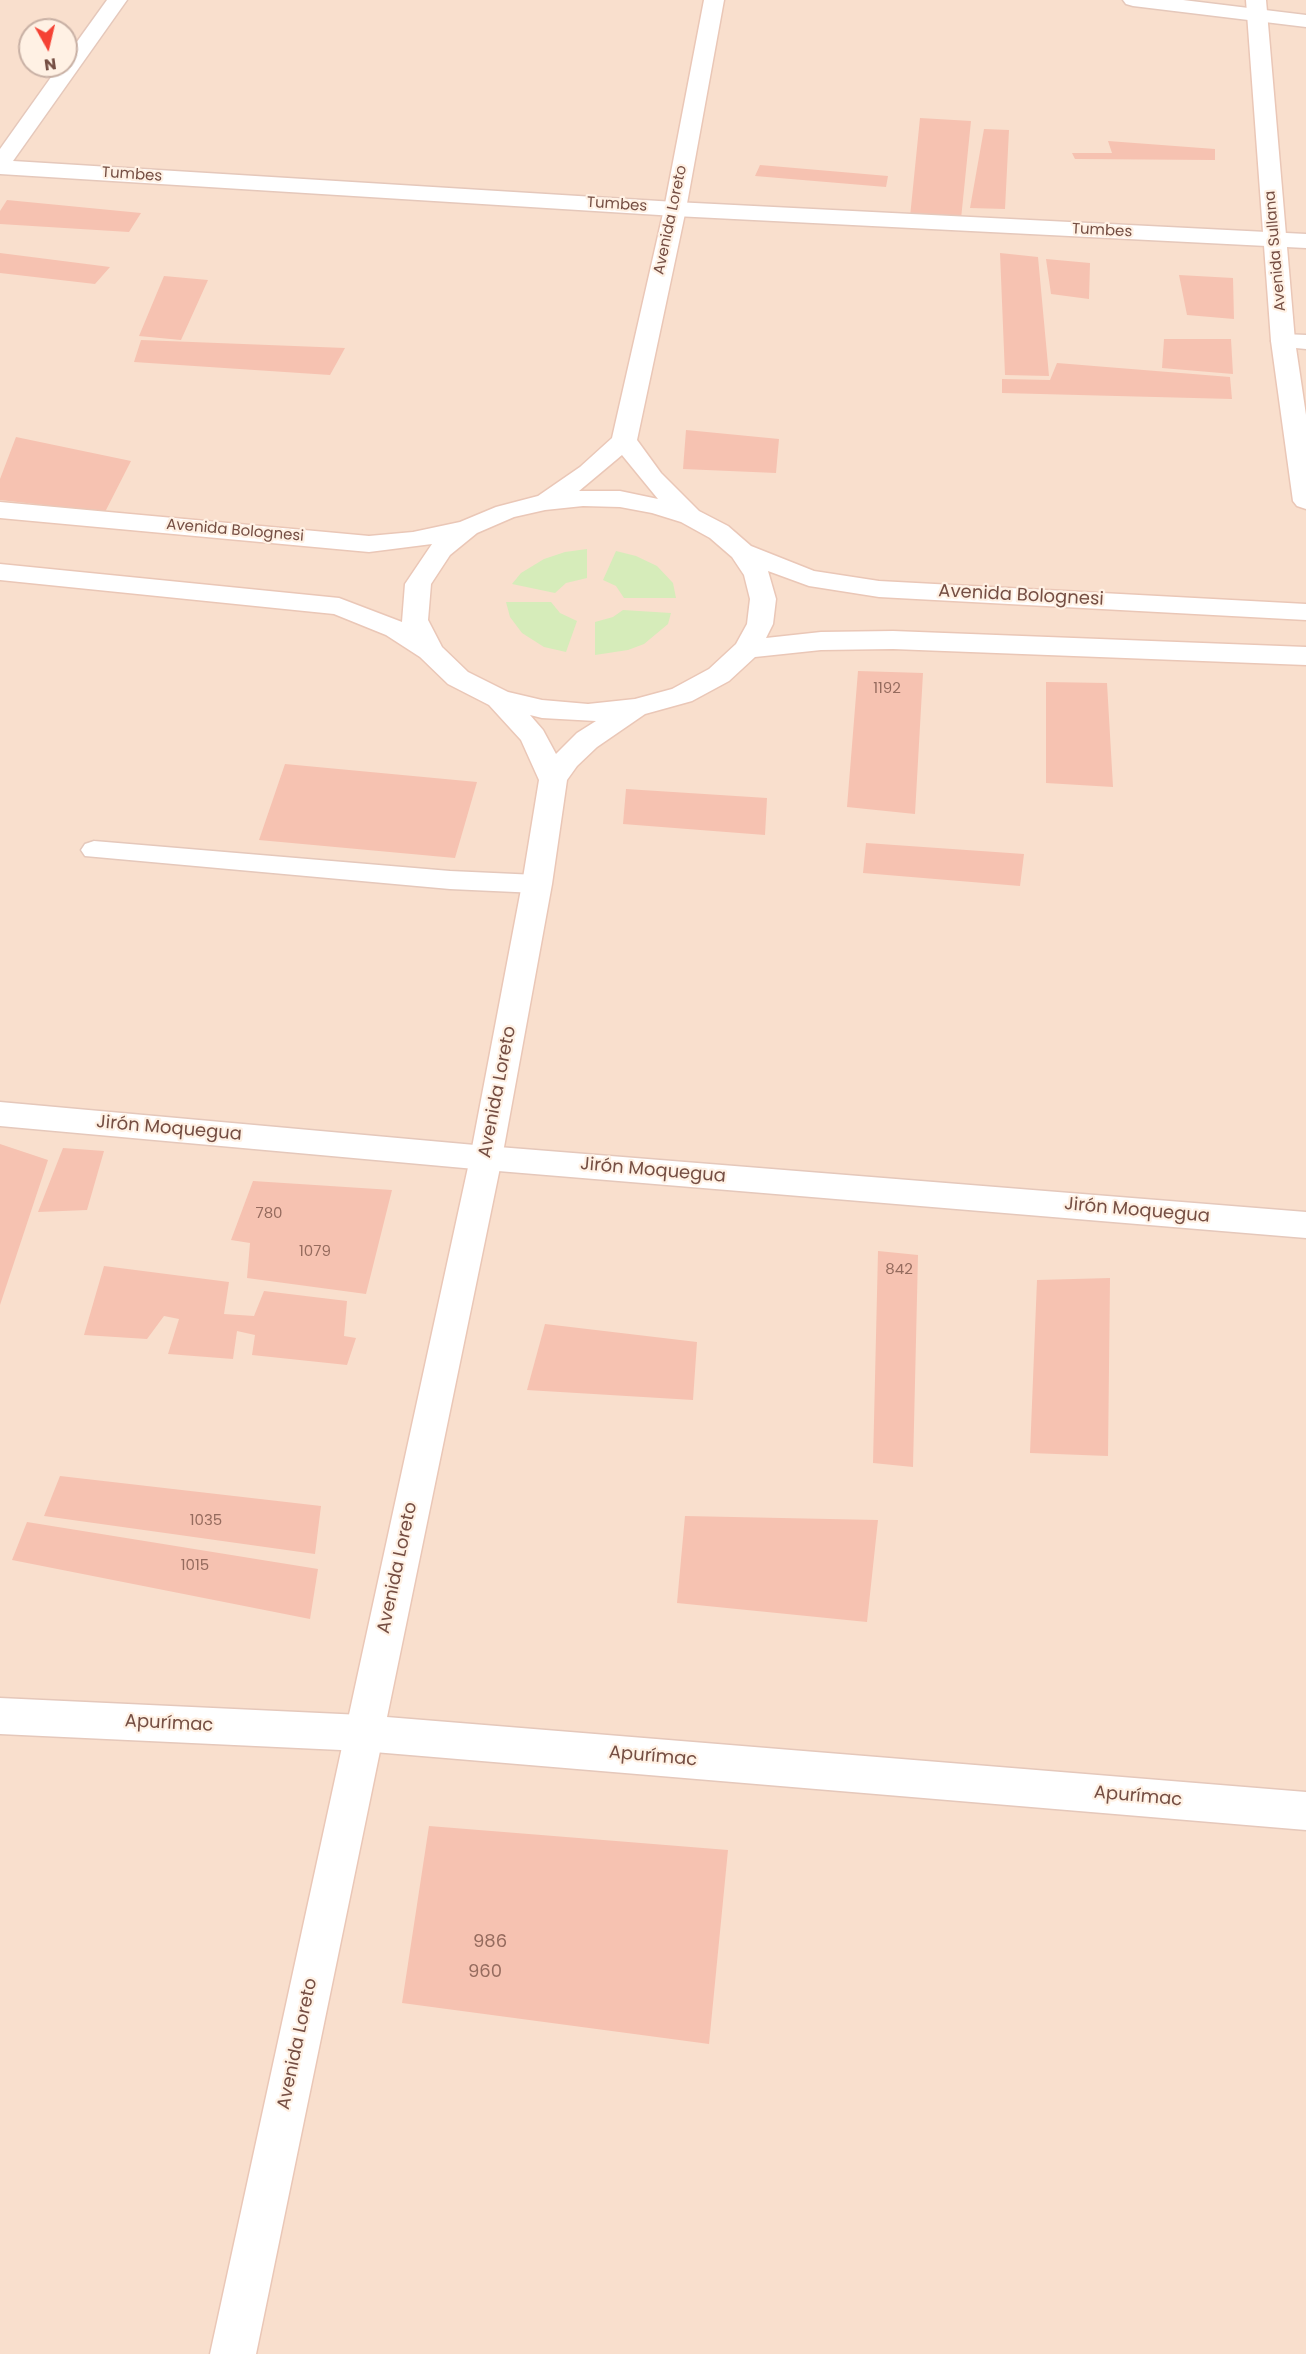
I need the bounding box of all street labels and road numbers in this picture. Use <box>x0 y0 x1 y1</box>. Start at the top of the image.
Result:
street label: Tumbes <box>101 164 163 186</box>
street label: Avenida Loreto <box>651 164 691 276</box>
street label: Avenida Sullana <box>1262 190 1290 312</box>
street label: Tumbes <box>586 194 648 216</box>
street label: Tumbes <box>1071 220 1133 242</box>
street label: Avenida Bolognesi <box>165 516 305 546</box>
street label: Avenida Bolognesi <box>938 581 1104 611</box>
street label: Avenida Loreto <box>475 1024 521 1160</box>
street label: Jirón Moquegua <box>95 1112 243 1146</box>
street label: Jirón Moquegua <box>579 1154 727 1188</box>
street label: Jirón Moquegua <box>1063 1194 1211 1228</box>
street label: Avenida Loreto <box>374 1500 422 1636</box>
street label: Apurímac <box>124 1711 214 1737</box>
street label: Apurímac <box>608 1742 698 1772</box>
street label: Apurímac <box>1093 1782 1183 1812</box>
street label: Avenida Loreto <box>274 1976 322 2112</box>

